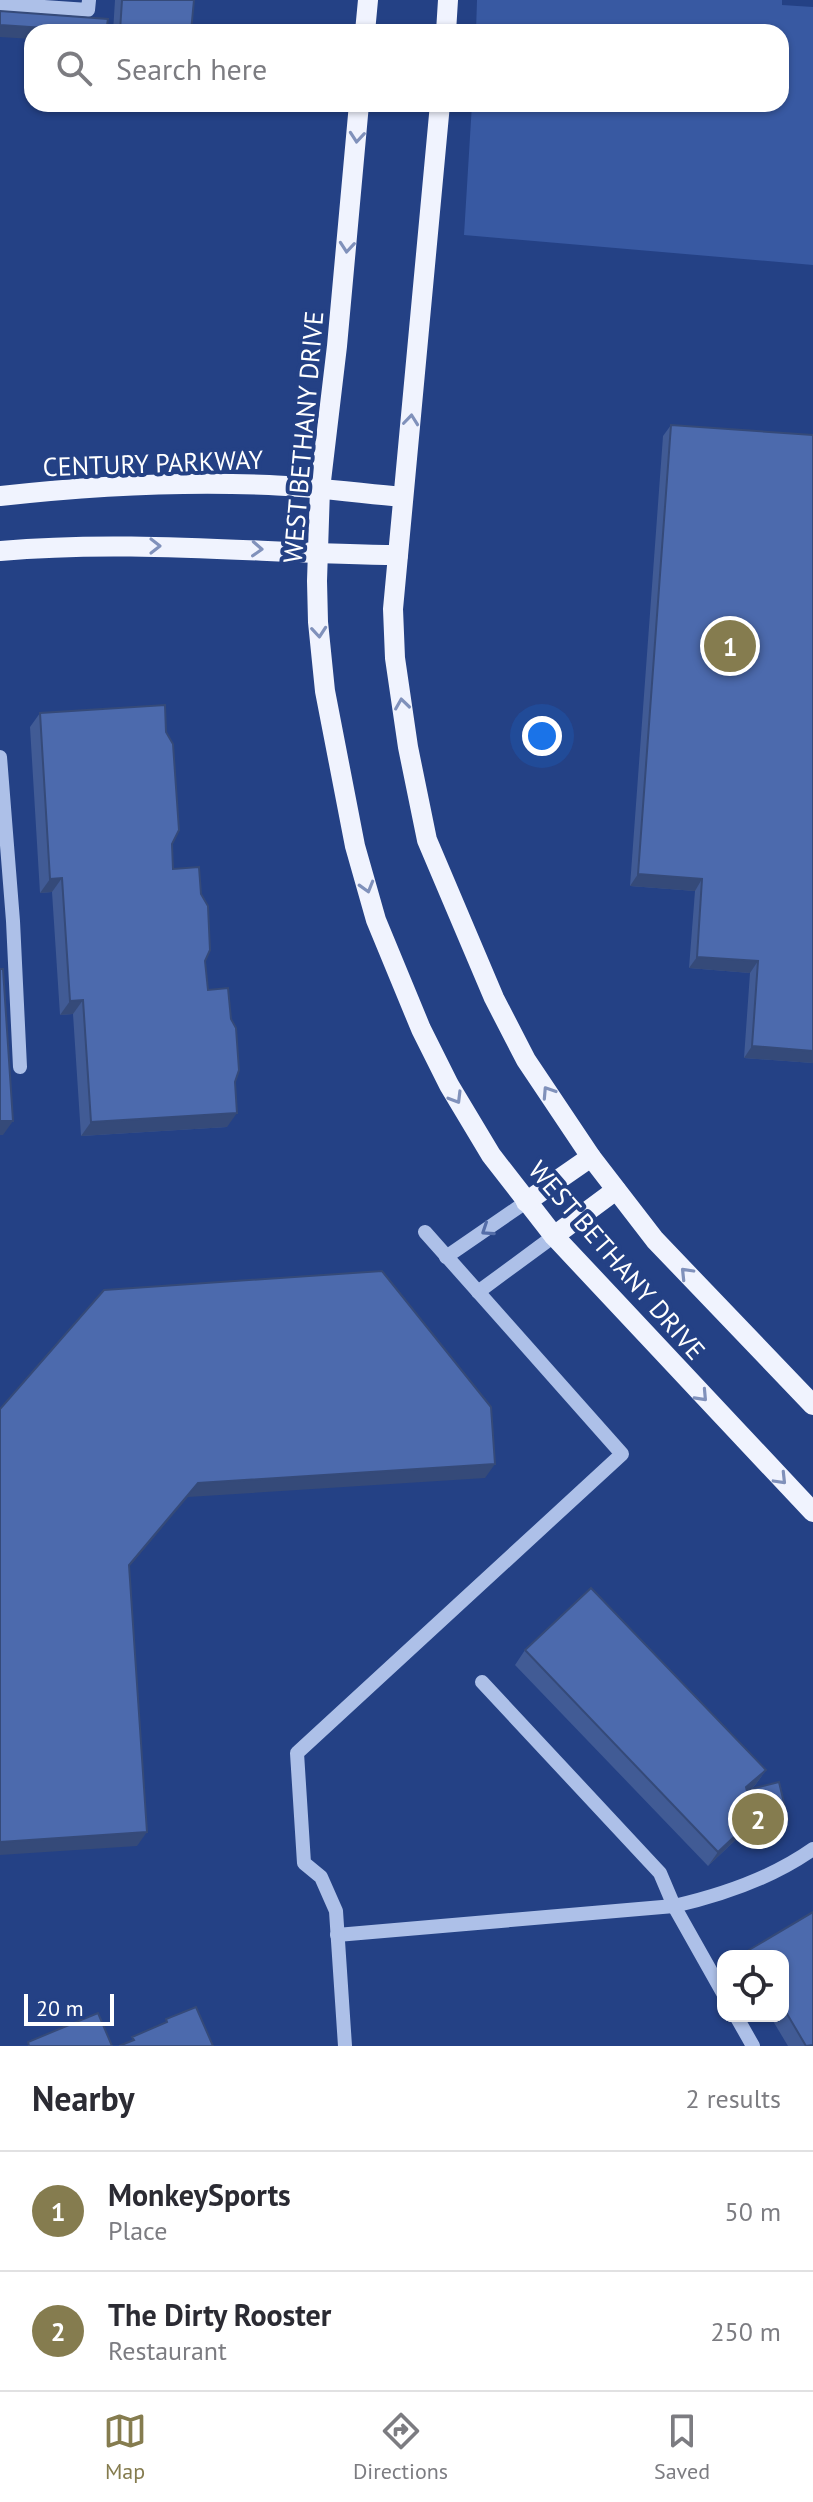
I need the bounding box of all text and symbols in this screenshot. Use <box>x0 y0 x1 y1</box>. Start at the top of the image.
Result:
search box <box>24 24 789 112</box>
icon: search <box>52 46 96 90</box>
text: Search here <box>116 49 267 88</box>
one-way arrow <box>348 131 365 144</box>
one-way arrow <box>338 241 355 254</box>
street label: WEST BETHANY DRIVE <box>276 310 330 564</box>
one-way arrow <box>402 413 419 426</box>
street label: CENTURY PARKWAY <box>42 443 264 483</box>
one-way arrow <box>149 537 162 555</box>
one-way arrow <box>251 540 264 557</box>
pin: 1 <box>704 616 756 676</box>
one-way arrow <box>310 626 327 639</box>
one-way arrow <box>394 697 411 710</box>
your location <box>522 716 562 756</box>
one-way arrow <box>358 880 374 894</box>
one-way arrow <box>542 1087 557 1101</box>
one-way arrow <box>447 1089 462 1104</box>
street label: WEST BETHANY DRIVE <box>522 1154 712 1366</box>
one-way arrow <box>481 1220 495 1235</box>
one-way arrow <box>681 1267 695 1282</box>
one-way arrow <box>693 1387 708 1401</box>
one-way arrow <box>772 1470 787 1484</box>
pin: 2 <box>732 1789 784 1849</box>
map controls <box>717 1950 789 2022</box>
button: locate <box>717 1950 789 2022</box>
scale bar <box>24 1990 114 2026</box>
text: 20 m <box>36 1994 84 2022</box>
text: Nearby <box>32 2076 134 2120</box>
text: 2 results <box>686 2082 781 2115</box>
text: MonkeySports <box>108 2175 291 2214</box>
text: 1 <box>51 2195 65 2228</box>
text: 50 m <box>725 2195 781 2228</box>
text: Place <box>108 2214 167 2247</box>
text: The Dirty Rooster <box>108 2295 331 2334</box>
text: 2 <box>51 2315 65 2348</box>
text: 250 m <box>710 2315 781 2348</box>
text: Restaurant <box>108 2334 227 2367</box>
tab: Map <box>103 2409 147 2485</box>
tab: Directions <box>353 2409 448 2485</box>
tab: Saved <box>654 2409 710 2485</box>

